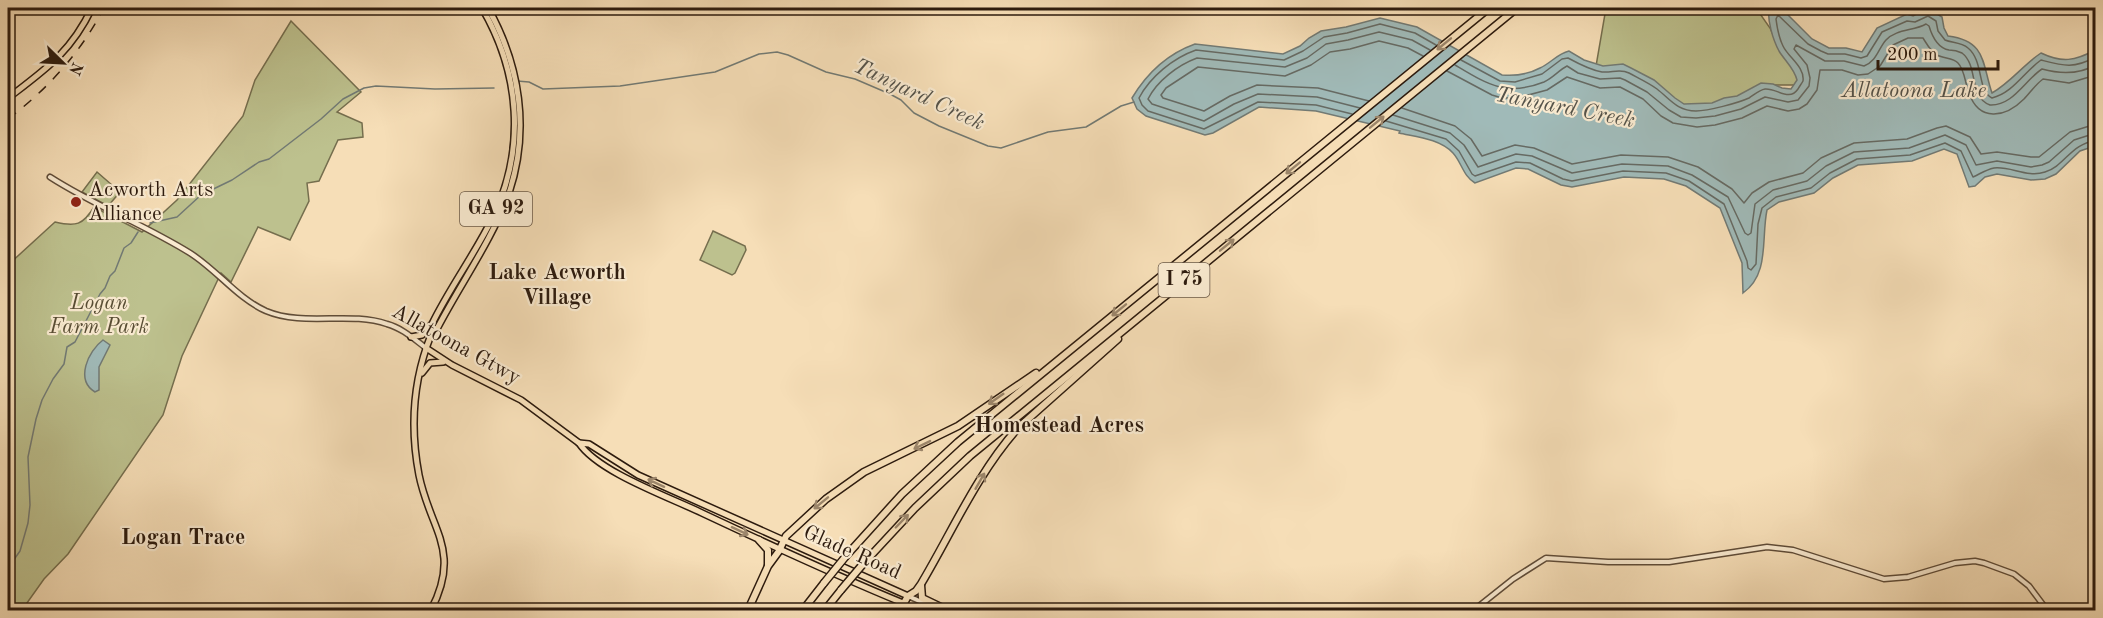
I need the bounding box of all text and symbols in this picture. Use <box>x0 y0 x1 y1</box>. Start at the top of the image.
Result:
north arrow <box>33 33 93 93</box>
scale bar <box>1878 33 1998 71</box>
one-way arrow <box>1436 38 1452 51</box>
text: 200 m <box>1887 46 1938 64</box>
water label: Tanyard Creek <box>850 55 988 135</box>
text: N <box>65 59 85 78</box>
water label: Allatoona Lake <box>1840 80 1987 102</box>
water label: Tanyard Creek <box>1493 84 1637 132</box>
one-way arrow <box>1369 115 1385 128</box>
one-way arrow <box>1285 161 1301 174</box>
place label: Acworth Arts Alliance <box>88 180 213 225</box>
road number: GA 92 <box>460 192 532 226</box>
marker: Acworth Arts Alliance <box>69 195 83 209</box>
one-way arrow <box>1218 239 1234 252</box>
district label: Lake Acworth Village <box>488 262 626 309</box>
road number: I 75 <box>1158 263 1210 297</box>
park label: Logan Farm Park <box>48 293 149 338</box>
street label: Allatoona Gtwy <box>388 301 524 389</box>
one-way arrow <box>1111 303 1127 316</box>
one-way arrow <box>988 393 1005 405</box>
district label: Homestead Acres <box>974 415 1144 437</box>
one-way arrow <box>914 439 932 451</box>
one-way arrow <box>975 473 987 490</box>
one-way arrow <box>647 476 665 488</box>
one-way arrow <box>813 496 829 509</box>
one-way arrow <box>895 513 909 528</box>
street label: Glade Road <box>800 522 904 584</box>
one-way arrow <box>730 525 748 537</box>
district label: Logan Trace <box>121 527 245 549</box>

